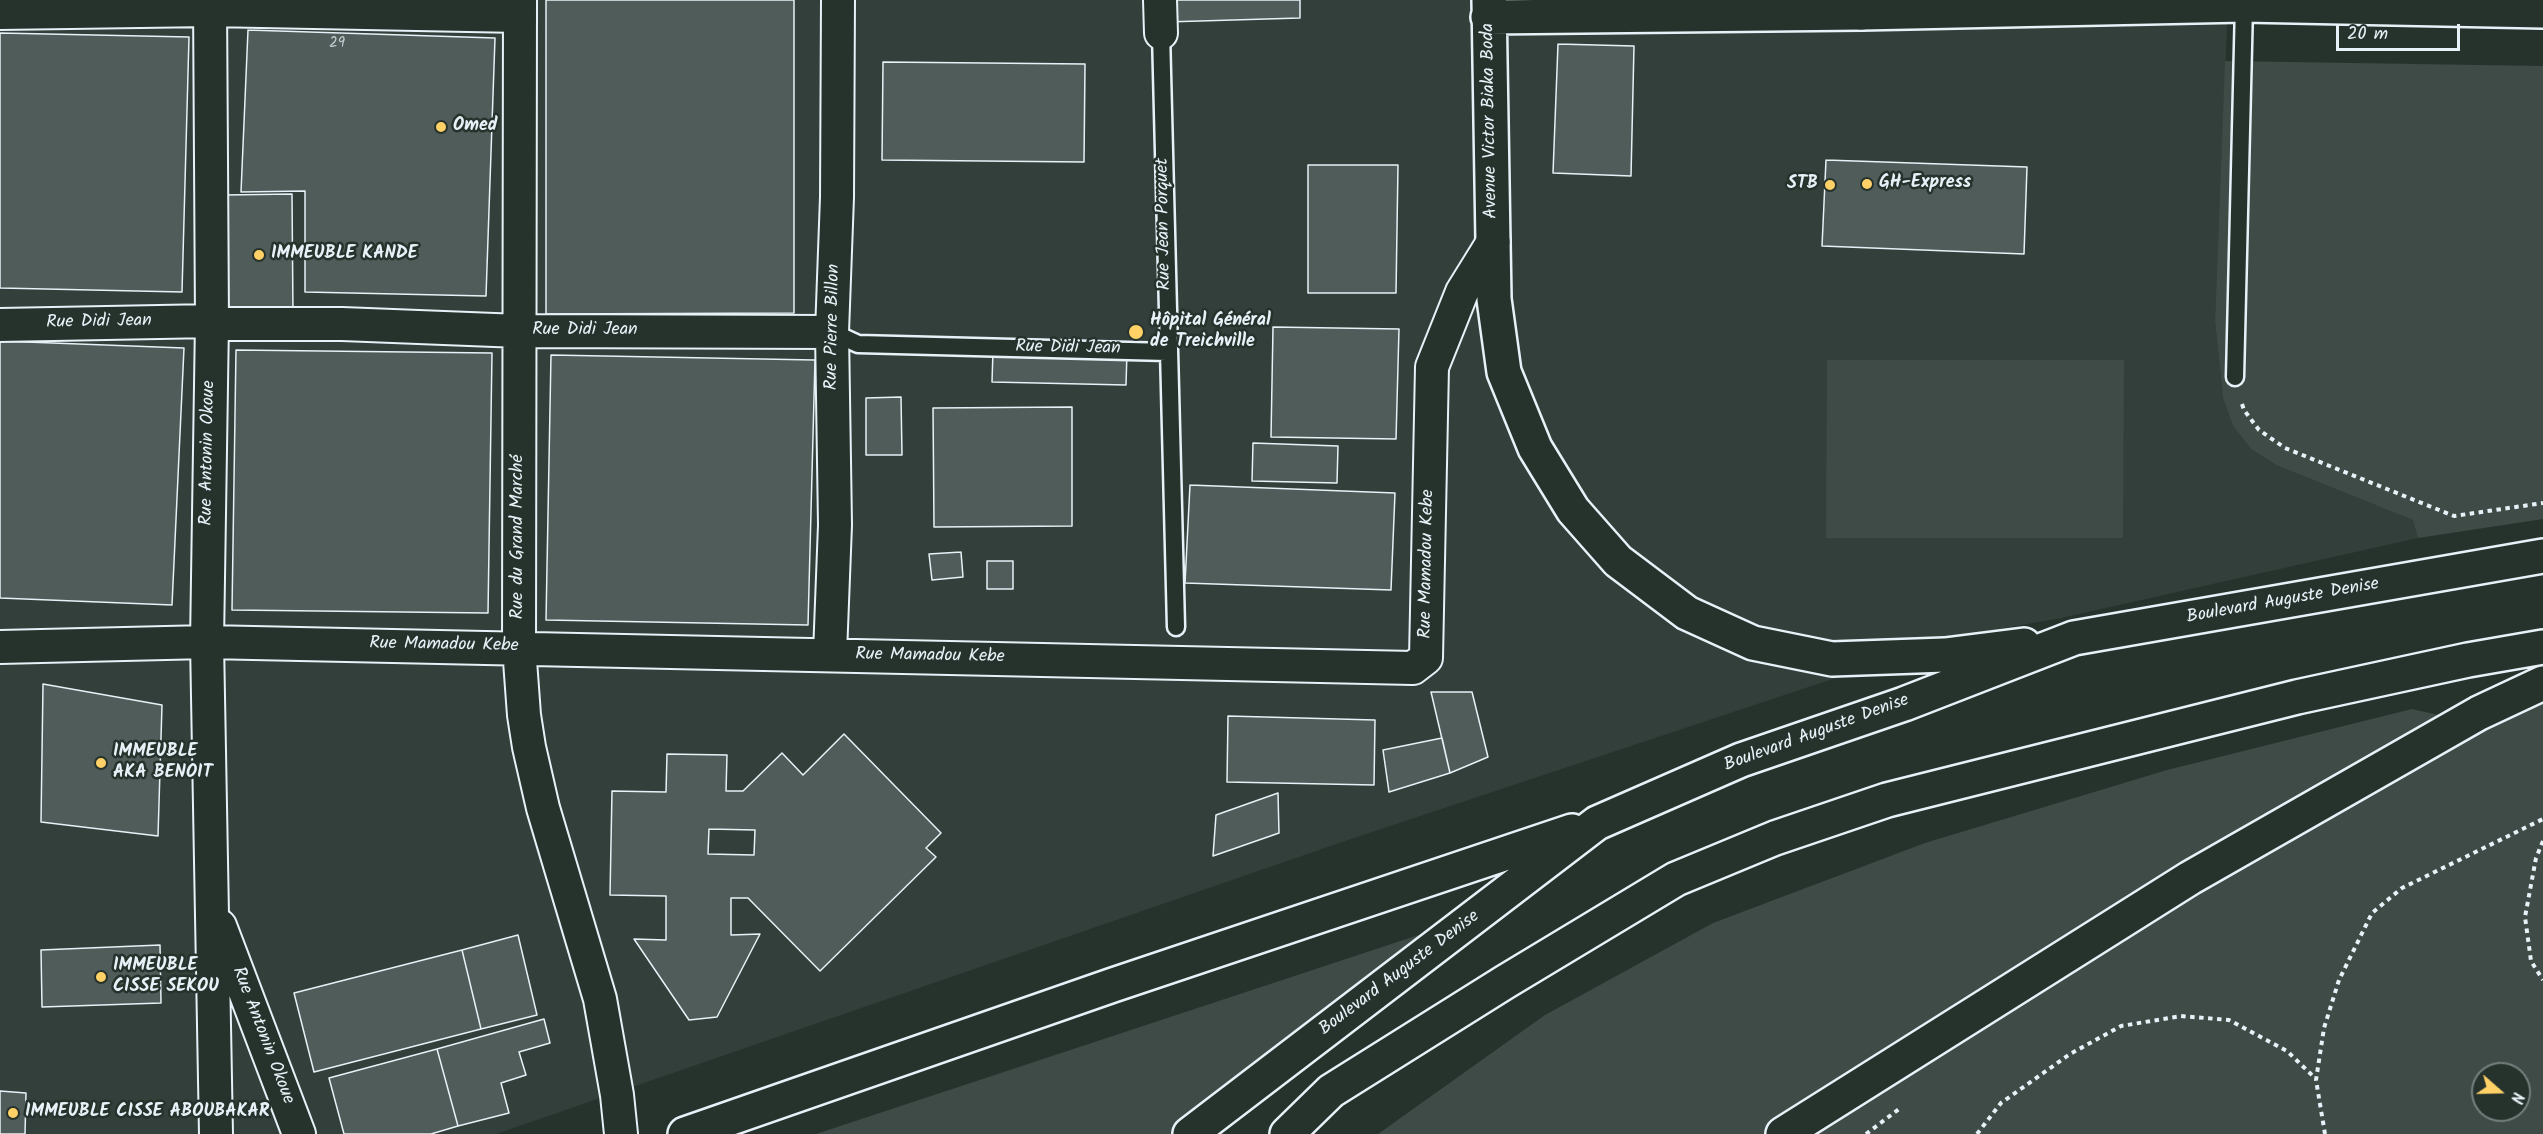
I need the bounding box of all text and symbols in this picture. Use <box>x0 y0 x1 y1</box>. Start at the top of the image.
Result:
scale bar <box>2339 12 2464 50</box>
text: 20 m <box>2347 20 2388 49</box>
street label: Avenue Victor Biaka Boda <box>1478 23 1504 219</box>
house number: 29 <box>329 35 345 53</box>
place label: Omed <box>453 116 497 138</box>
marker: Omed <box>434 120 448 134</box>
street label: Rue Jean Porquet <box>1153 158 1177 290</box>
place label: GH-Express <box>1879 173 1971 195</box>
place label: STB <box>1787 174 1818 196</box>
marker: GH-Express <box>1860 177 1874 191</box>
marker: STB <box>1823 178 1837 192</box>
place label: IMMEUBLE KANDE <box>271 244 418 266</box>
marker: IMMEUBLE KANDE <box>252 248 266 262</box>
street label: Rue Pierre Billon <box>822 264 846 390</box>
street label: Rue Didi Jean <box>46 311 152 335</box>
place label: Hôpital Général de Treichville <box>1150 311 1271 354</box>
street label: Rue Didi Jean <box>532 320 638 342</box>
marker: Hôpital Général de Treichville <box>1127 323 1145 341</box>
street label: Rue Didi Jean <box>1015 337 1121 361</box>
street label: Rue Antonin Okoue <box>197 380 221 526</box>
street label: Rue du Grand Marché <box>508 455 530 619</box>
street label: Rue Mamadou Kebe <box>1416 489 1440 639</box>
street label: Boulevard Auguste Denise <box>2185 574 2381 630</box>
street label: Rue Mamadou Kebe <box>369 634 519 658</box>
street label: Rue Mamadou Kebe <box>855 645 1005 669</box>
street label: Boulevard Auguste Denise <box>1722 690 1912 778</box>
place label: IMMEUBLE AKA BENOIT <box>113 742 212 784</box>
marker: IMMEUBLE AKA BENOIT <box>94 756 108 770</box>
street label: Boulevard Auguste Denise <box>1316 907 1484 1041</box>
place label: IMMEUBLE CISSE SEKOU <box>113 956 219 998</box>
street label: Rue Antonin Okoue <box>226 964 298 1108</box>
marker: IMMEUBLE CISSE SEKOU <box>94 970 108 984</box>
north arrow <box>2471 1062 2531 1122</box>
text: N <box>2503 1089 2530 1107</box>
place label: IMMEUBLE CISSE ABOUBAKAR <box>25 1102 270 1124</box>
marker: IMMEUBLE CISSE ABOUBAKAR <box>6 1106 20 1120</box>

